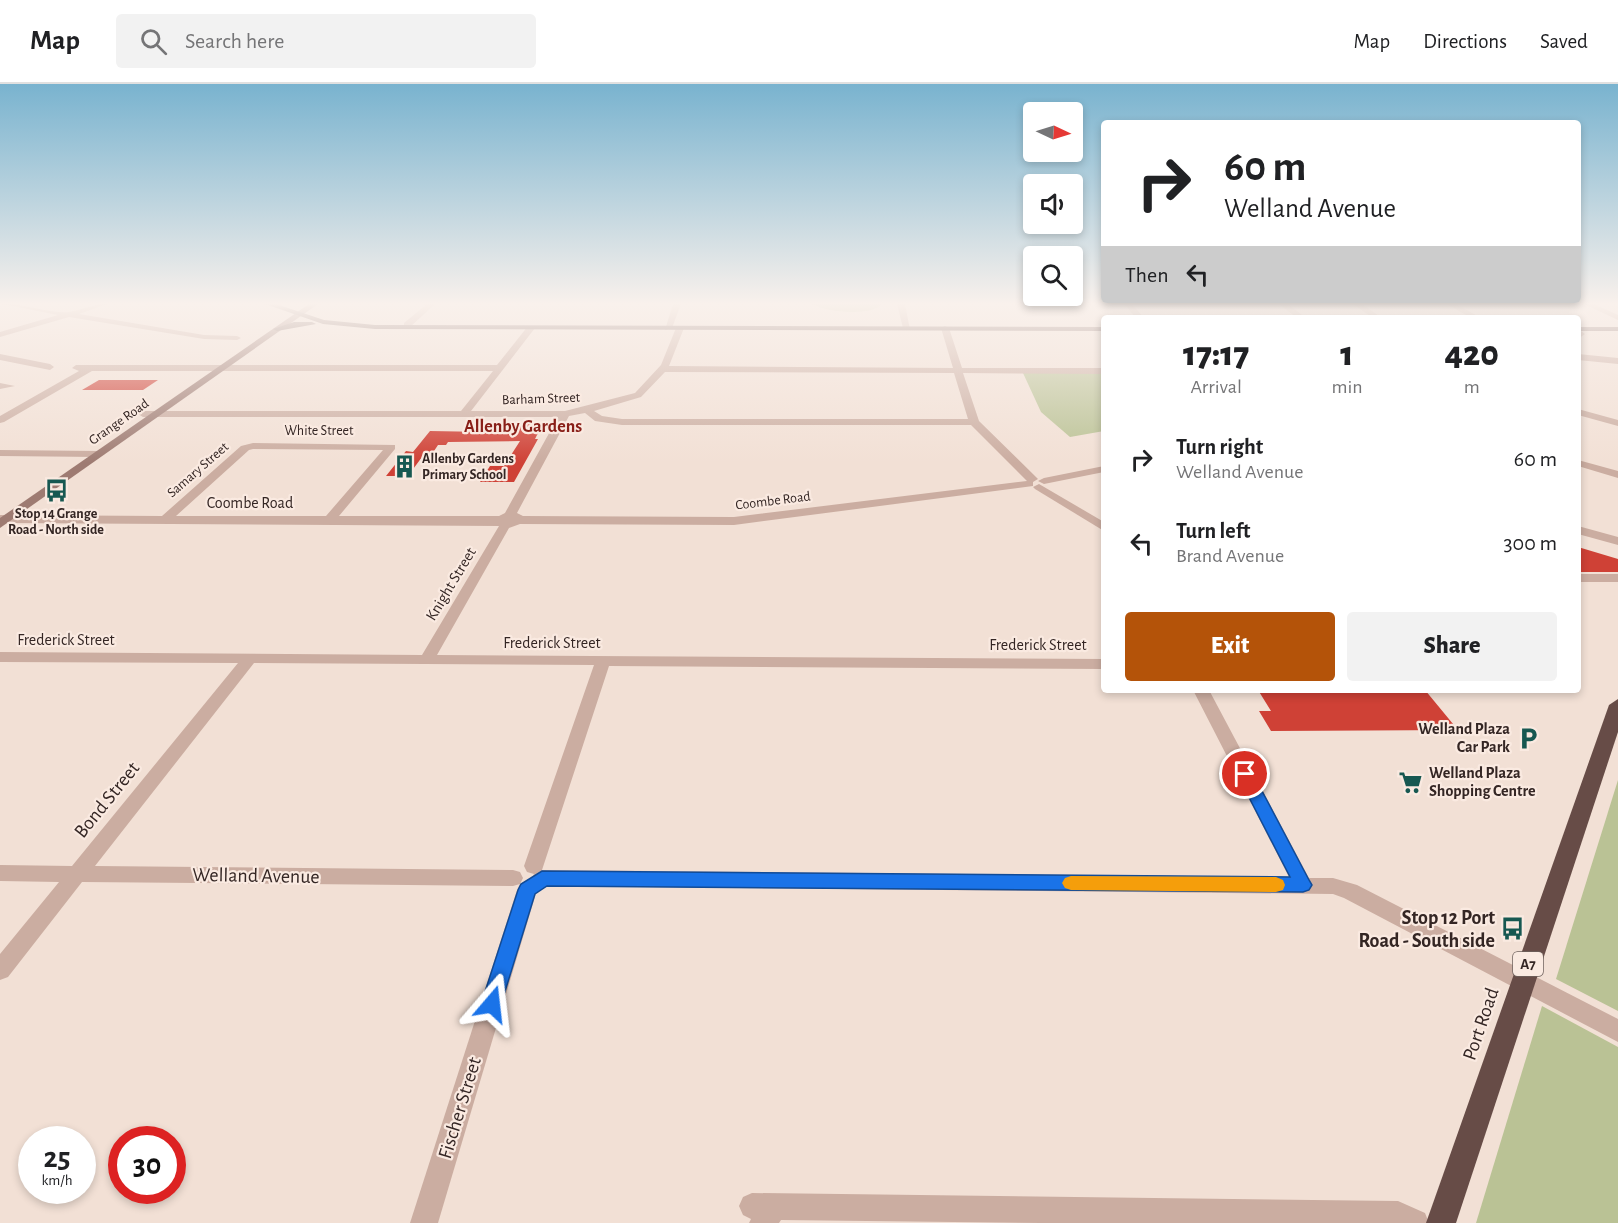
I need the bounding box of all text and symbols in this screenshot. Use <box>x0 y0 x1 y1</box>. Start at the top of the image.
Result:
search box <box>116 14 536 68</box>
icon: search <box>137 25 170 58</box>
text: Map <box>30 27 80 55</box>
text: Search here <box>185 30 284 52</box>
text: Map <box>1354 31 1390 52</box>
text: Directions <box>1423 31 1507 52</box>
text: Saved <box>1540 31 1588 52</box>
north arrow <box>1023 102 1083 162</box>
map controls <box>1023 102 1083 306</box>
icon: right <box>1125 144 1203 222</box>
text: 60 m <box>1224 146 1306 188</box>
button: sound <box>1023 174 1083 234</box>
text: Welland Avenue <box>1224 195 1396 222</box>
button: search <box>1023 246 1083 306</box>
icon: left <box>1181 258 1214 291</box>
text: Then <box>1125 264 1169 286</box>
text: 17:17 <box>1183 336 1249 372</box>
text: 1 <box>1340 336 1354 372</box>
text: 420 <box>1445 336 1499 372</box>
text: Arrival <box>1190 377 1242 397</box>
text: min <box>1331 377 1363 397</box>
text: m <box>1464 377 1480 397</box>
street label: Barham Street <box>502 391 581 407</box>
street label: Grange Road <box>87 396 151 448</box>
district label: Allenby Gardens <box>464 418 582 436</box>
street label: White Street <box>284 424 354 438</box>
text: Turn right <box>1176 436 1263 458</box>
street label: Samary Street <box>165 439 232 500</box>
icon: right <box>1125 443 1158 476</box>
text: 60 m <box>1514 448 1557 470</box>
place label: Allenby Gardens Primary School <box>422 452 514 482</box>
building icon: Allenby Gardens Primary School <box>391 454 417 480</box>
text: Welland Avenue <box>1176 462 1303 482</box>
bus stop icon: Stop 14 Grange Road - North side <box>43 477 69 503</box>
street label: Coombe Road <box>735 489 811 513</box>
street label: Coombe Road <box>207 495 293 511</box>
place label: Stop 14 Grange Road - North side <box>8 507 104 537</box>
text: Turn left <box>1176 520 1250 542</box>
icon: left <box>1125 527 1158 560</box>
text: 300 m <box>1503 532 1557 554</box>
street label: Knight Street <box>423 545 479 623</box>
text: Brand Avenue <box>1176 546 1284 566</box>
button: Exit <box>1125 612 1335 681</box>
button: Share <box>1347 612 1557 681</box>
street label: Frederick Street <box>17 632 115 648</box>
street label: Frederick Street <box>503 635 601 651</box>
street label: Frederick Street <box>989 637 1087 653</box>
place label: Welland Plaza Car Park <box>1418 721 1510 755</box>
parking icon: Welland Plaza Car Park <box>1515 725 1541 751</box>
pin <box>1219 748 1270 799</box>
icon: arrive <box>1228 757 1261 790</box>
street label: Bond Street <box>71 758 144 842</box>
place label: Welland Plaza Shopping Centre <box>1429 765 1536 799</box>
supermarket icon: Welland Plaza Shopping Centre <box>1398 769 1424 795</box>
street label: Welland Avenue <box>192 865 320 887</box>
place label: Stop 12 Port Road - South side <box>1358 908 1495 951</box>
bus stop icon: Stop 12 Port Road - South side <box>1500 916 1526 942</box>
road number: A7 <box>1513 952 1543 976</box>
position arrow <box>460 972 524 1036</box>
street label: Port Road <box>1459 985 1503 1063</box>
street label: Fischer Street <box>435 1054 485 1161</box>
speed limit sign: 30 <box>108 1126 186 1204</box>
text: 25 <box>43 1143 71 1173</box>
text: km/h <box>42 1173 72 1188</box>

